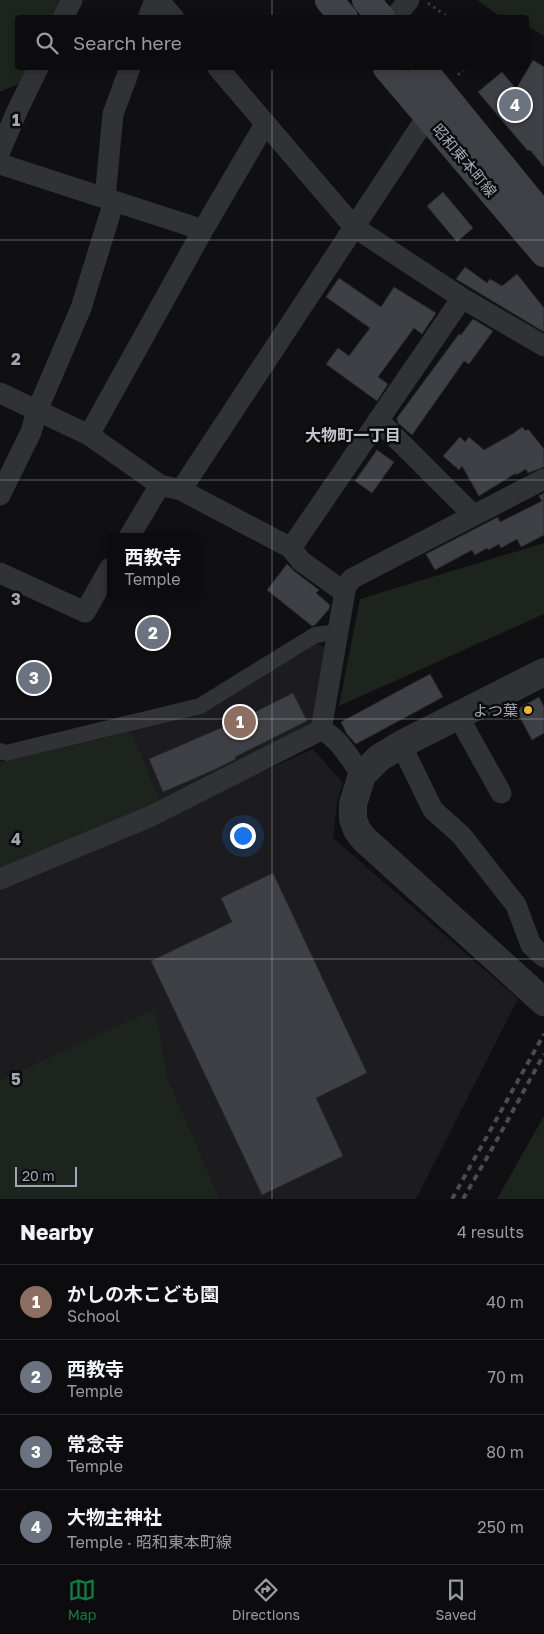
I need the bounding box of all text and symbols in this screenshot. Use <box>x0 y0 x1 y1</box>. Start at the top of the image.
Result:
search box <box>15 15 529 70</box>
icon: search <box>33 29 61 57</box>
text: Search here <box>73 31 182 54</box>
pin: 4 <box>499 86 531 124</box>
text: 1 <box>12 110 20 130</box>
street label: 昭和東本町線 <box>429 120 501 200</box>
text: 2 <box>11 349 21 369</box>
district label: 大物町一丁目 <box>305 425 401 445</box>
popup <box>107 533 199 598</box>
text: 西教寺 <box>124 545 182 568</box>
text: Temple <box>124 569 181 589</box>
text: 3 <box>11 589 21 609</box>
pin: 2 <box>137 614 169 652</box>
pin: 3 <box>18 659 50 697</box>
place label: よつ葉 <box>473 701 518 719</box>
pin: 1 <box>224 703 256 741</box>
marker: よつ葉 <box>522 704 534 716</box>
your location <box>230 823 256 849</box>
text: 4 <box>11 829 21 849</box>
text: 5 <box>11 1069 21 1089</box>
scale bar <box>15 1164 78 1187</box>
text: 20 m <box>22 1167 55 1184</box>
text: Nearby <box>20 1219 94 1245</box>
text: 4 results <box>457 1222 524 1242</box>
text: かしの木こども園 <box>67 1282 219 1305</box>
text: 1 <box>32 1292 40 1312</box>
text: 40 m <box>486 1292 524 1312</box>
text: School <box>67 1306 120 1326</box>
text: 西教寺 <box>67 1357 124 1380</box>
text: 2 <box>31 1367 41 1387</box>
text: 70 m <box>487 1367 524 1387</box>
text: Temple <box>67 1381 123 1401</box>
text: 常念寺 <box>67 1432 124 1455</box>
text: 3 <box>31 1442 41 1462</box>
text: 80 m <box>486 1442 524 1462</box>
text: Temple <box>67 1456 123 1476</box>
text: 大物主神社 <box>67 1505 162 1528</box>
text: 4 <box>31 1517 41 1537</box>
text: 250 m <box>477 1517 524 1537</box>
text: Temple · 昭和東本町線 <box>67 1532 232 1552</box>
tab: Map <box>68 1576 96 1623</box>
tab: Directions <box>232 1576 300 1623</box>
tab: Saved <box>435 1576 476 1623</box>

